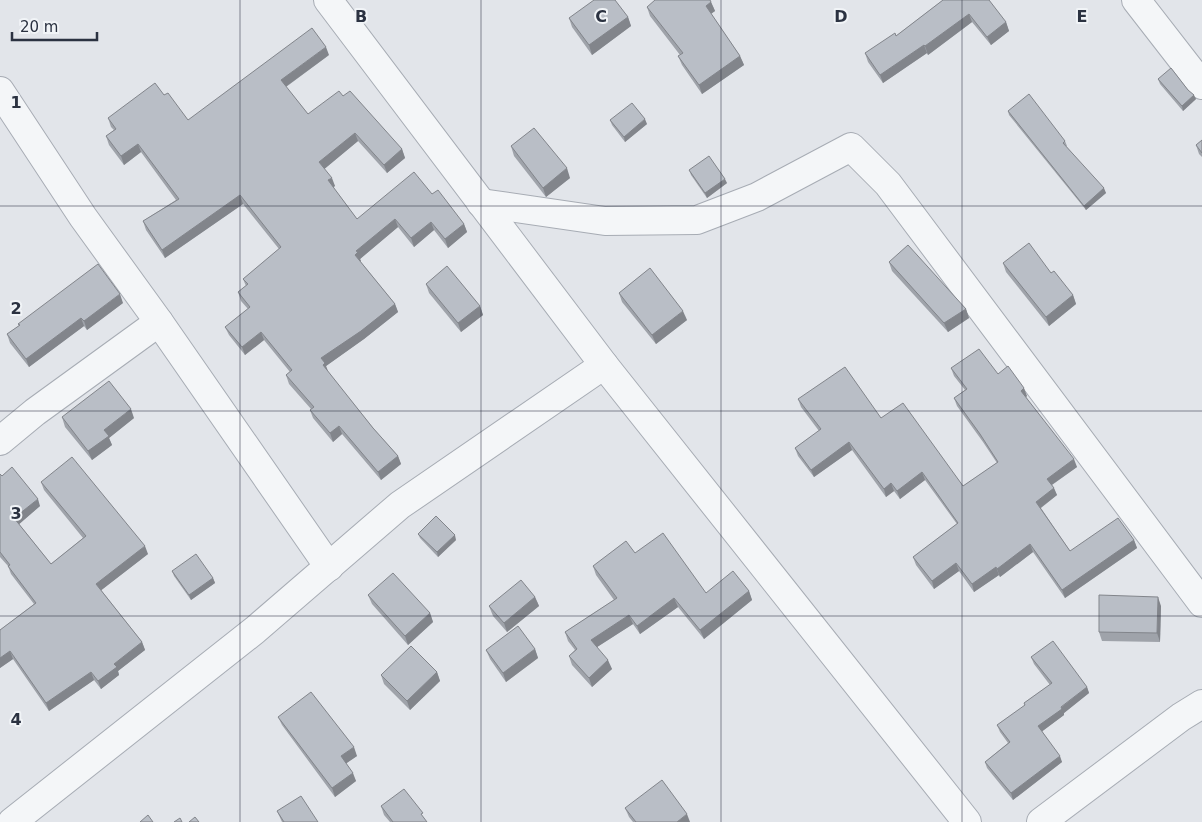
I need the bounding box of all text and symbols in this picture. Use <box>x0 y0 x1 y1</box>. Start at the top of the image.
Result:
text: B <box>355 7 367 26</box>
text: C <box>595 7 607 26</box>
text: D <box>834 7 848 26</box>
text: E <box>1077 7 1087 26</box>
scale bar <box>12 10 98 42</box>
text: 20 m <box>20 18 58 36</box>
text: 1 <box>10 93 22 112</box>
text: 2 <box>10 299 22 318</box>
text: 3 <box>10 504 22 523</box>
text: 4 <box>10 710 22 729</box>

